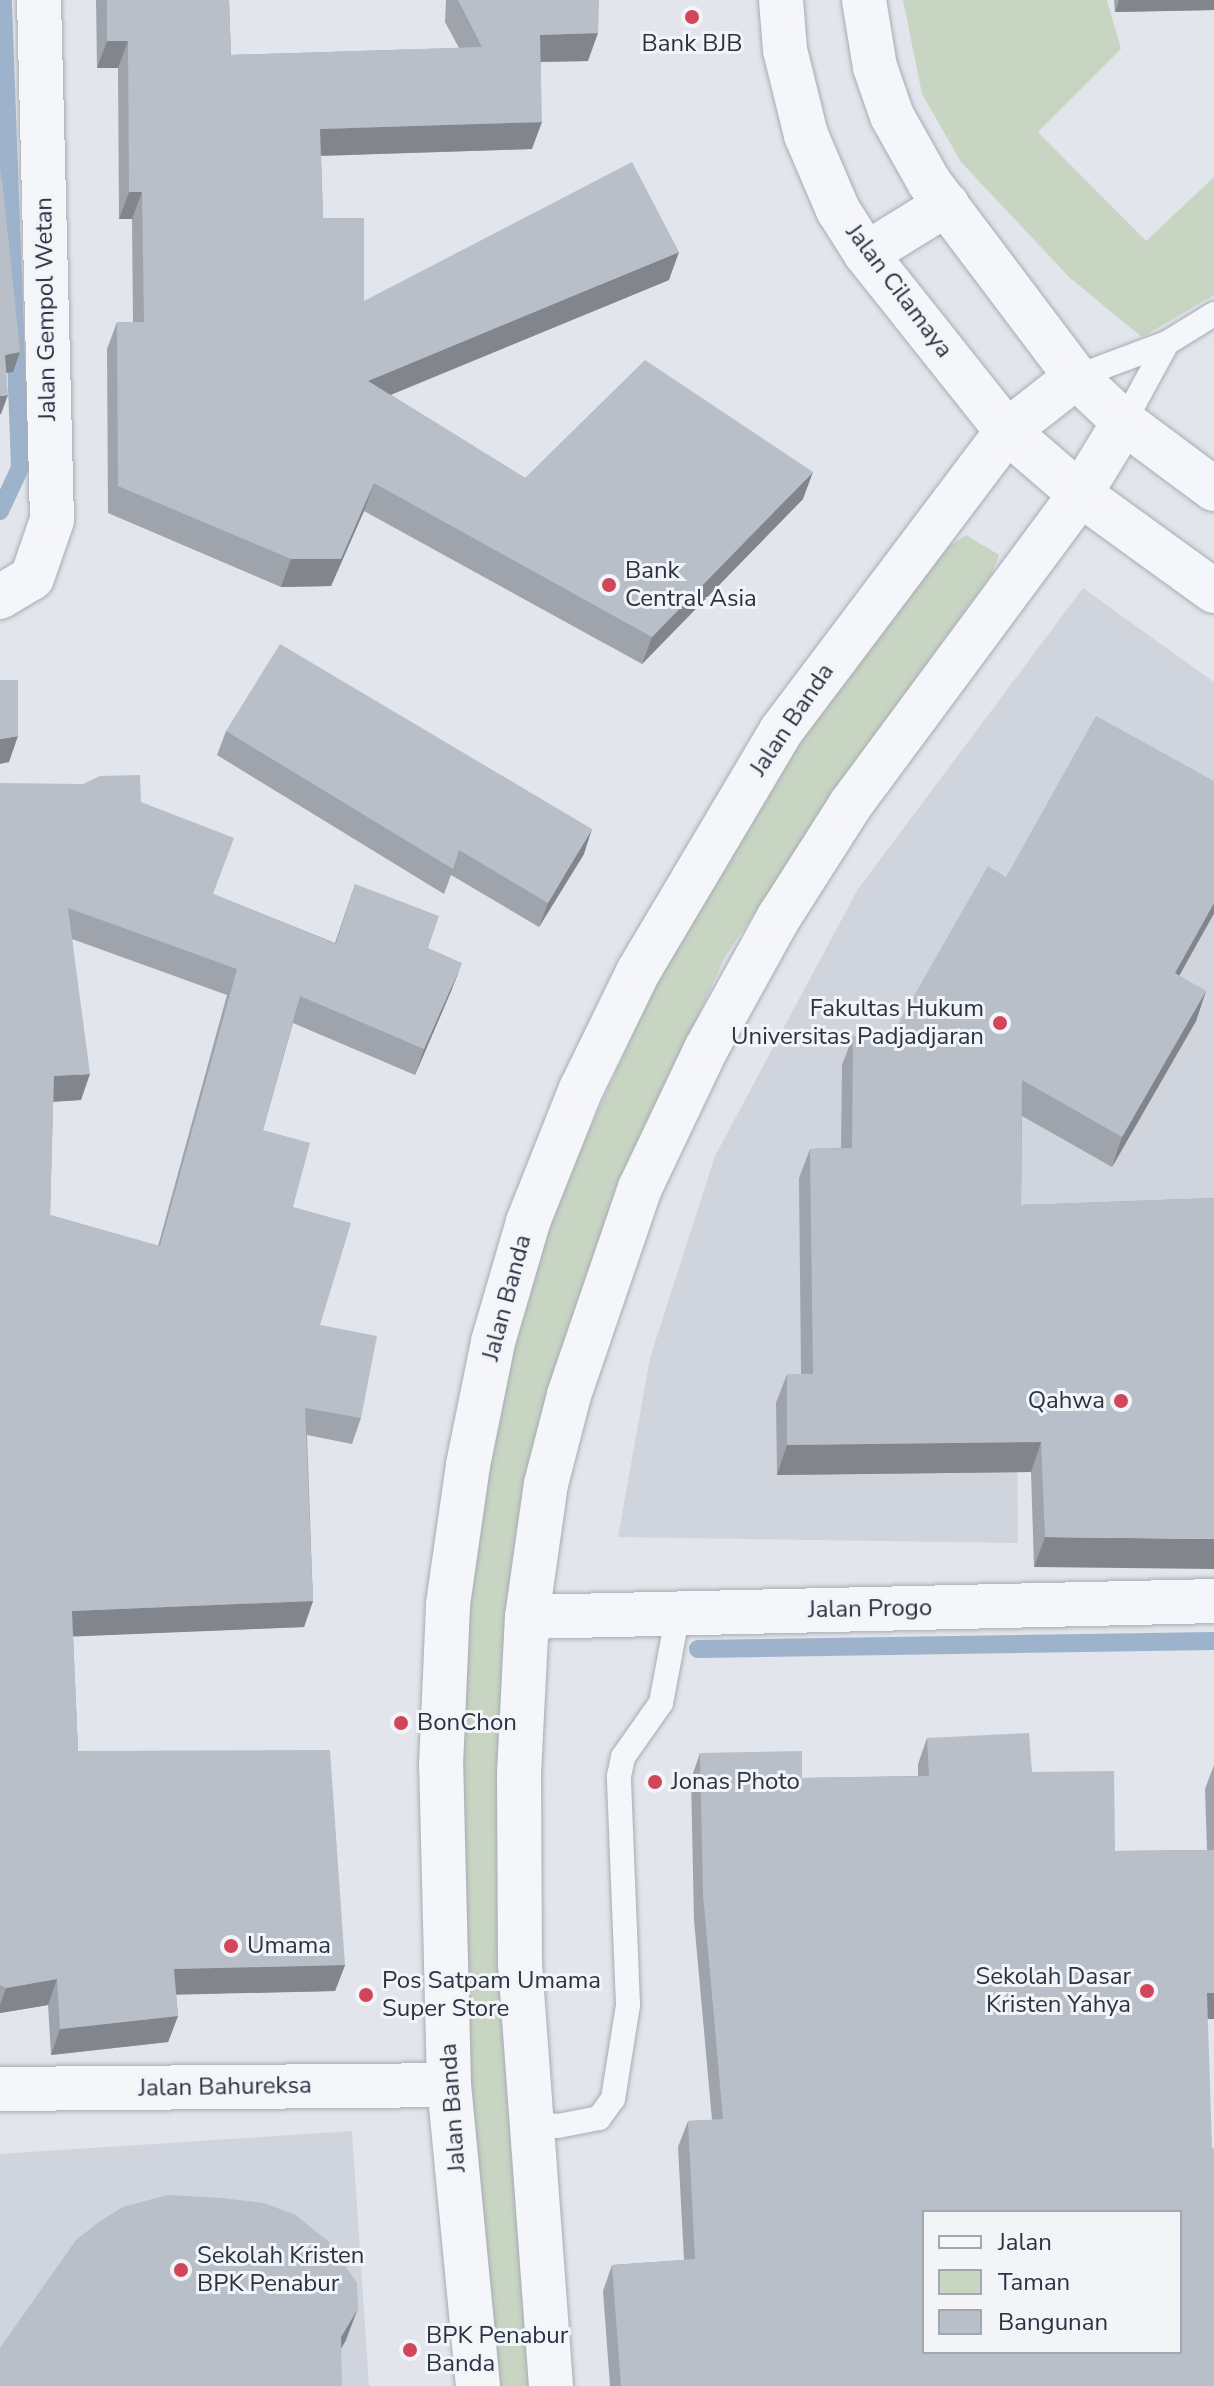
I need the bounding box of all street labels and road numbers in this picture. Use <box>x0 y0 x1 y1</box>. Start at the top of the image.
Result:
street label: Jalan Gempol Wetan <box>30 197 62 421</box>
street label: Jalan Cilamaya <box>839 219 959 363</box>
street label: Jalan Banda <box>744 658 840 782</box>
street label: Jalan Banda <box>476 1232 538 1364</box>
street label: Jalan Progo <box>808 1594 932 1624</box>
street label: Jalan Banda <box>434 2042 472 2174</box>
street label: Jalan Bahureksa <box>138 2071 312 2103</box>

